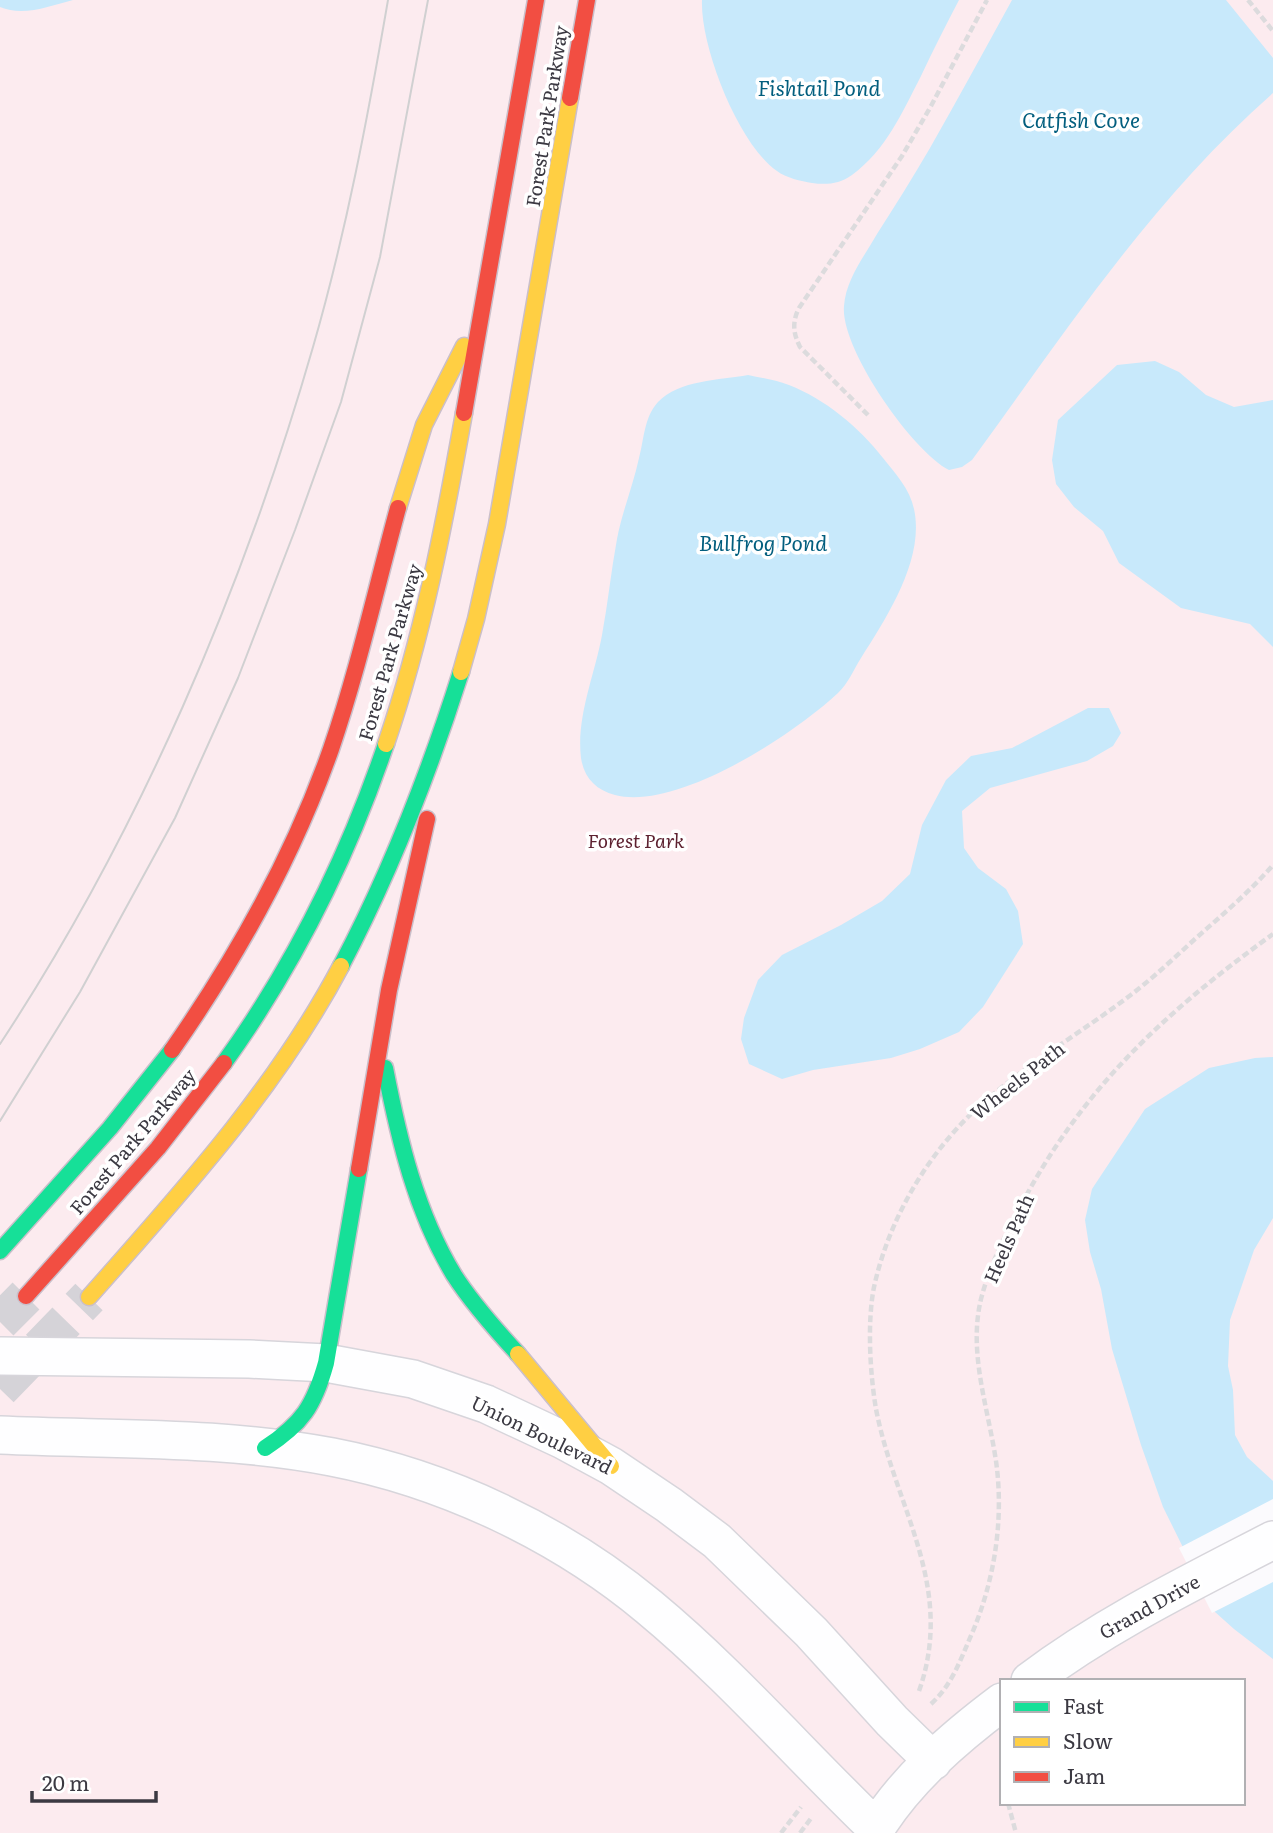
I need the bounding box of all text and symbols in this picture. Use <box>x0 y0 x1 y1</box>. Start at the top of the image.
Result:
street label: Forest Park Parkway <box>518 23 574 209</box>
water label: Fishtail Pond <box>758 71 880 102</box>
water label: Catfish Cove <box>1022 103 1140 134</box>
water label: Bullfrog Pond <box>699 526 827 557</box>
street label: Forest Park Parkway <box>350 560 428 744</box>
park label: Forest Park <box>588 826 685 854</box>
street label: Wheels Path <box>964 1034 1070 1126</box>
street label: Forest Park Parkway <box>62 1062 202 1220</box>
street label: Heels Path <box>976 1189 1040 1287</box>
street label: Union Boulevard <box>467 1388 618 1481</box>
street label: Grand Drive <box>1094 1567 1204 1645</box>
legend <box>1000 1679 1245 1805</box>
text: Fast <box>1063 1689 1104 1720</box>
text: Slow <box>1063 1724 1113 1755</box>
scale bar <box>32 1759 156 1803</box>
text: Jam <box>1063 1759 1105 1790</box>
text: 20 m <box>42 1766 89 1797</box>

